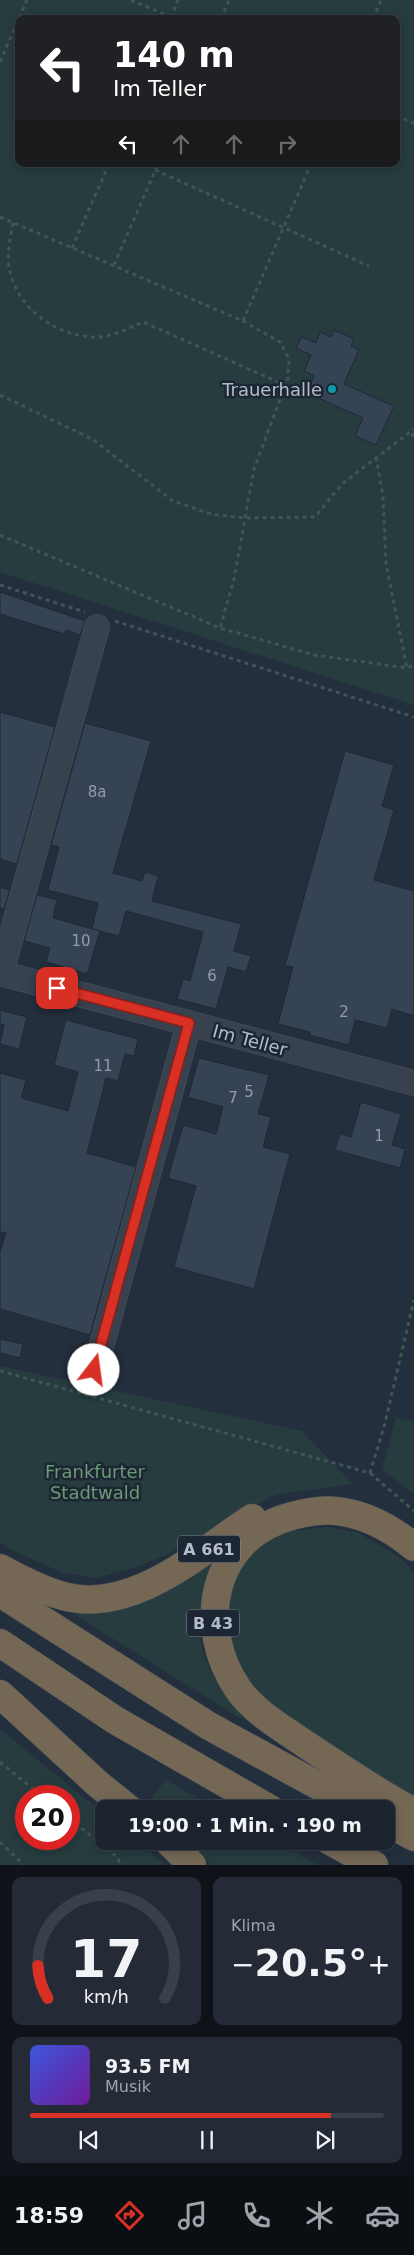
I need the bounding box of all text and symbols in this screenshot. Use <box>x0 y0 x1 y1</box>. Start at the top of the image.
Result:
icon: left <box>30 35 95 100</box>
text: 140 m <box>113 35 235 75</box>
text: Im Teller <box>113 76 206 101</box>
icon: left <box>114 130 142 158</box>
icon: ahead <box>167 130 195 158</box>
icon: ahead <box>220 130 248 158</box>
icon: right <box>273 130 301 158</box>
place label: Trauerhalle <box>221 379 322 400</box>
marker: Trauerhalle <box>326 383 338 395</box>
house number: 8a <box>88 783 106 801</box>
house number: 10 <box>71 932 91 950</box>
pin <box>36 967 78 1009</box>
house number: 6 <box>207 967 217 985</box>
icon: arrive <box>43 974 71 1002</box>
house number: 2 <box>339 1003 349 1021</box>
street label: Im Teller <box>211 1020 290 1060</box>
house number: 11 <box>93 1057 113 1075</box>
house number: 5 <box>244 1083 254 1101</box>
house number: 7 <box>228 1089 238 1107</box>
house number: 1 <box>374 1127 384 1145</box>
position arrow <box>67 1343 119 1395</box>
park label: Frankfurter Stadtwald <box>45 1461 146 1503</box>
road number: A 661 <box>178 1536 240 1562</box>
road number: B 43 <box>187 1610 239 1636</box>
speed limit sign: 20 <box>15 1785 80 1850</box>
text: 19:00 · 1 Min. · 190 m <box>128 1814 362 1836</box>
text: Klima <box>231 1916 276 1935</box>
text: 17 <box>70 1929 143 1989</box>
text: 20.5° <box>254 1941 367 1985</box>
text: − <box>231 1948 254 1981</box>
text: + <box>367 1948 391 1981</box>
text: km/h <box>84 1986 129 2007</box>
text: 93.5 FM <box>105 2055 190 2077</box>
text: Musik <box>105 2077 151 2096</box>
icon: previous <box>75 2126 103 2154</box>
icon: pause <box>193 2126 221 2154</box>
icon: next <box>311 2126 339 2154</box>
icon: directions <box>112 2198 147 2233</box>
icon: music <box>175 2198 210 2233</box>
icon: phone <box>239 2198 274 2233</box>
icon: climate <box>302 2198 337 2233</box>
icon: car <box>365 2198 400 2233</box>
text: 18:59 <box>14 2203 84 2228</box>

